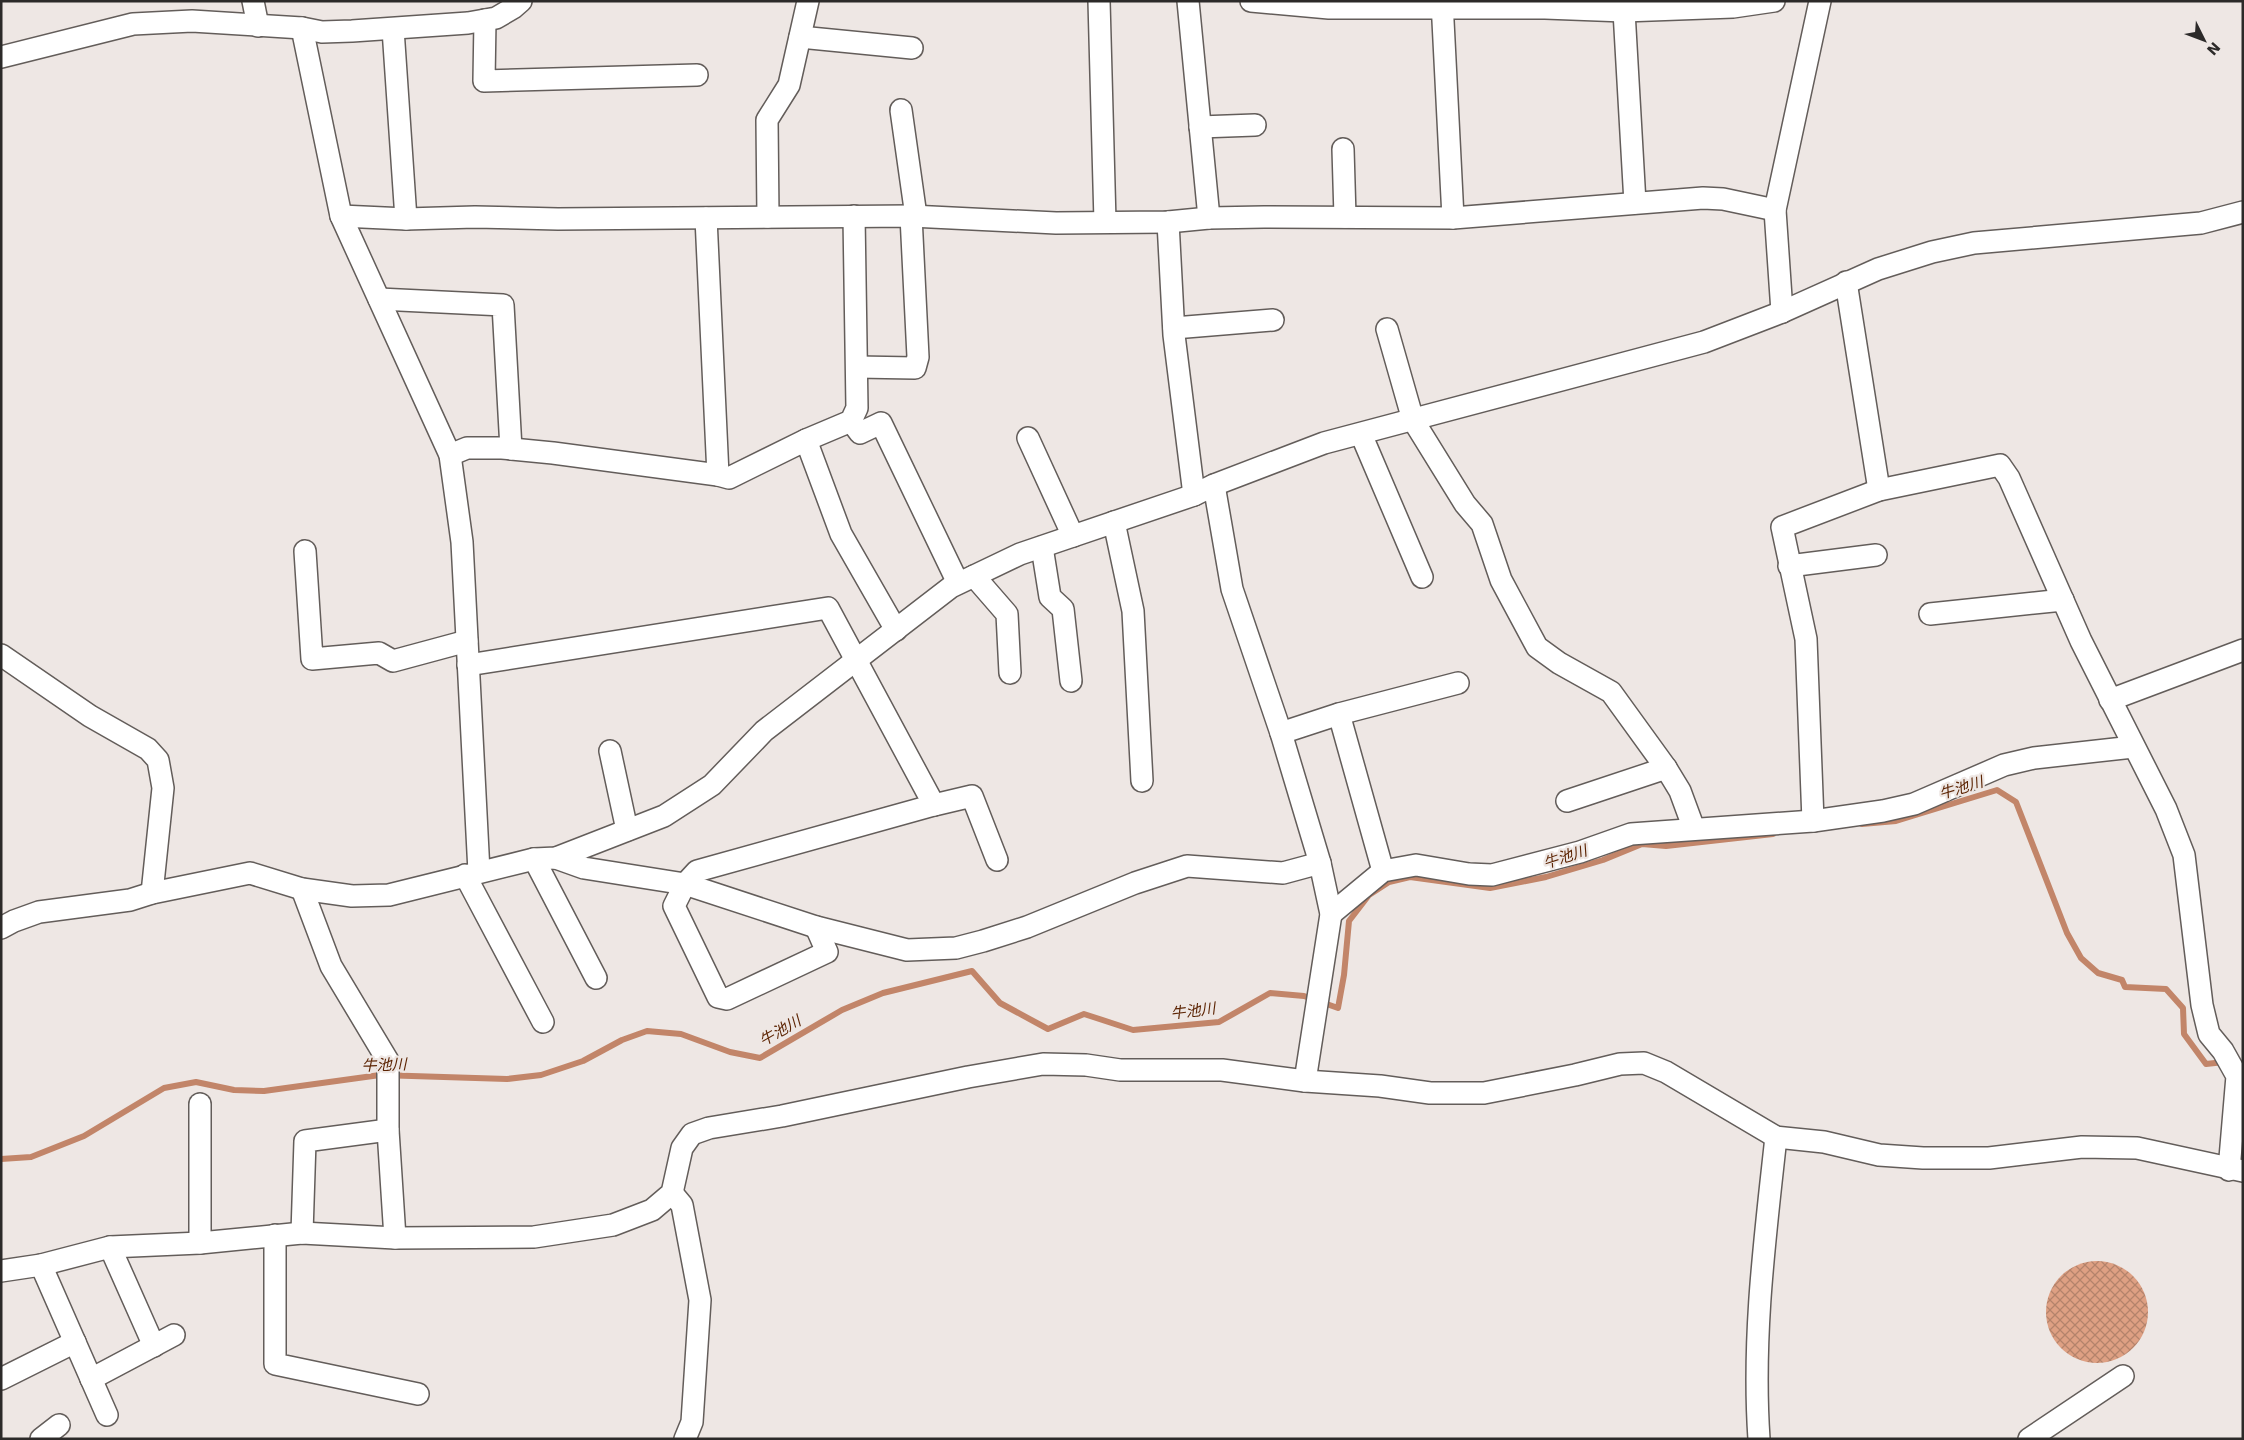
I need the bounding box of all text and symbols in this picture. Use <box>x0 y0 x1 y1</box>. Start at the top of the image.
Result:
north arrow <box>2179 15 2229 65</box>
text: N <box>2204 39 2224 58</box>
water label: 牛池川 <box>1937 772 1987 803</box>
water label: 牛池川 <box>1541 841 1591 873</box>
water label: 牛池川 <box>1170 999 1218 1023</box>
water label: 牛池川 <box>756 1011 806 1050</box>
water label: 牛池川 <box>361 1055 409 1075</box>

